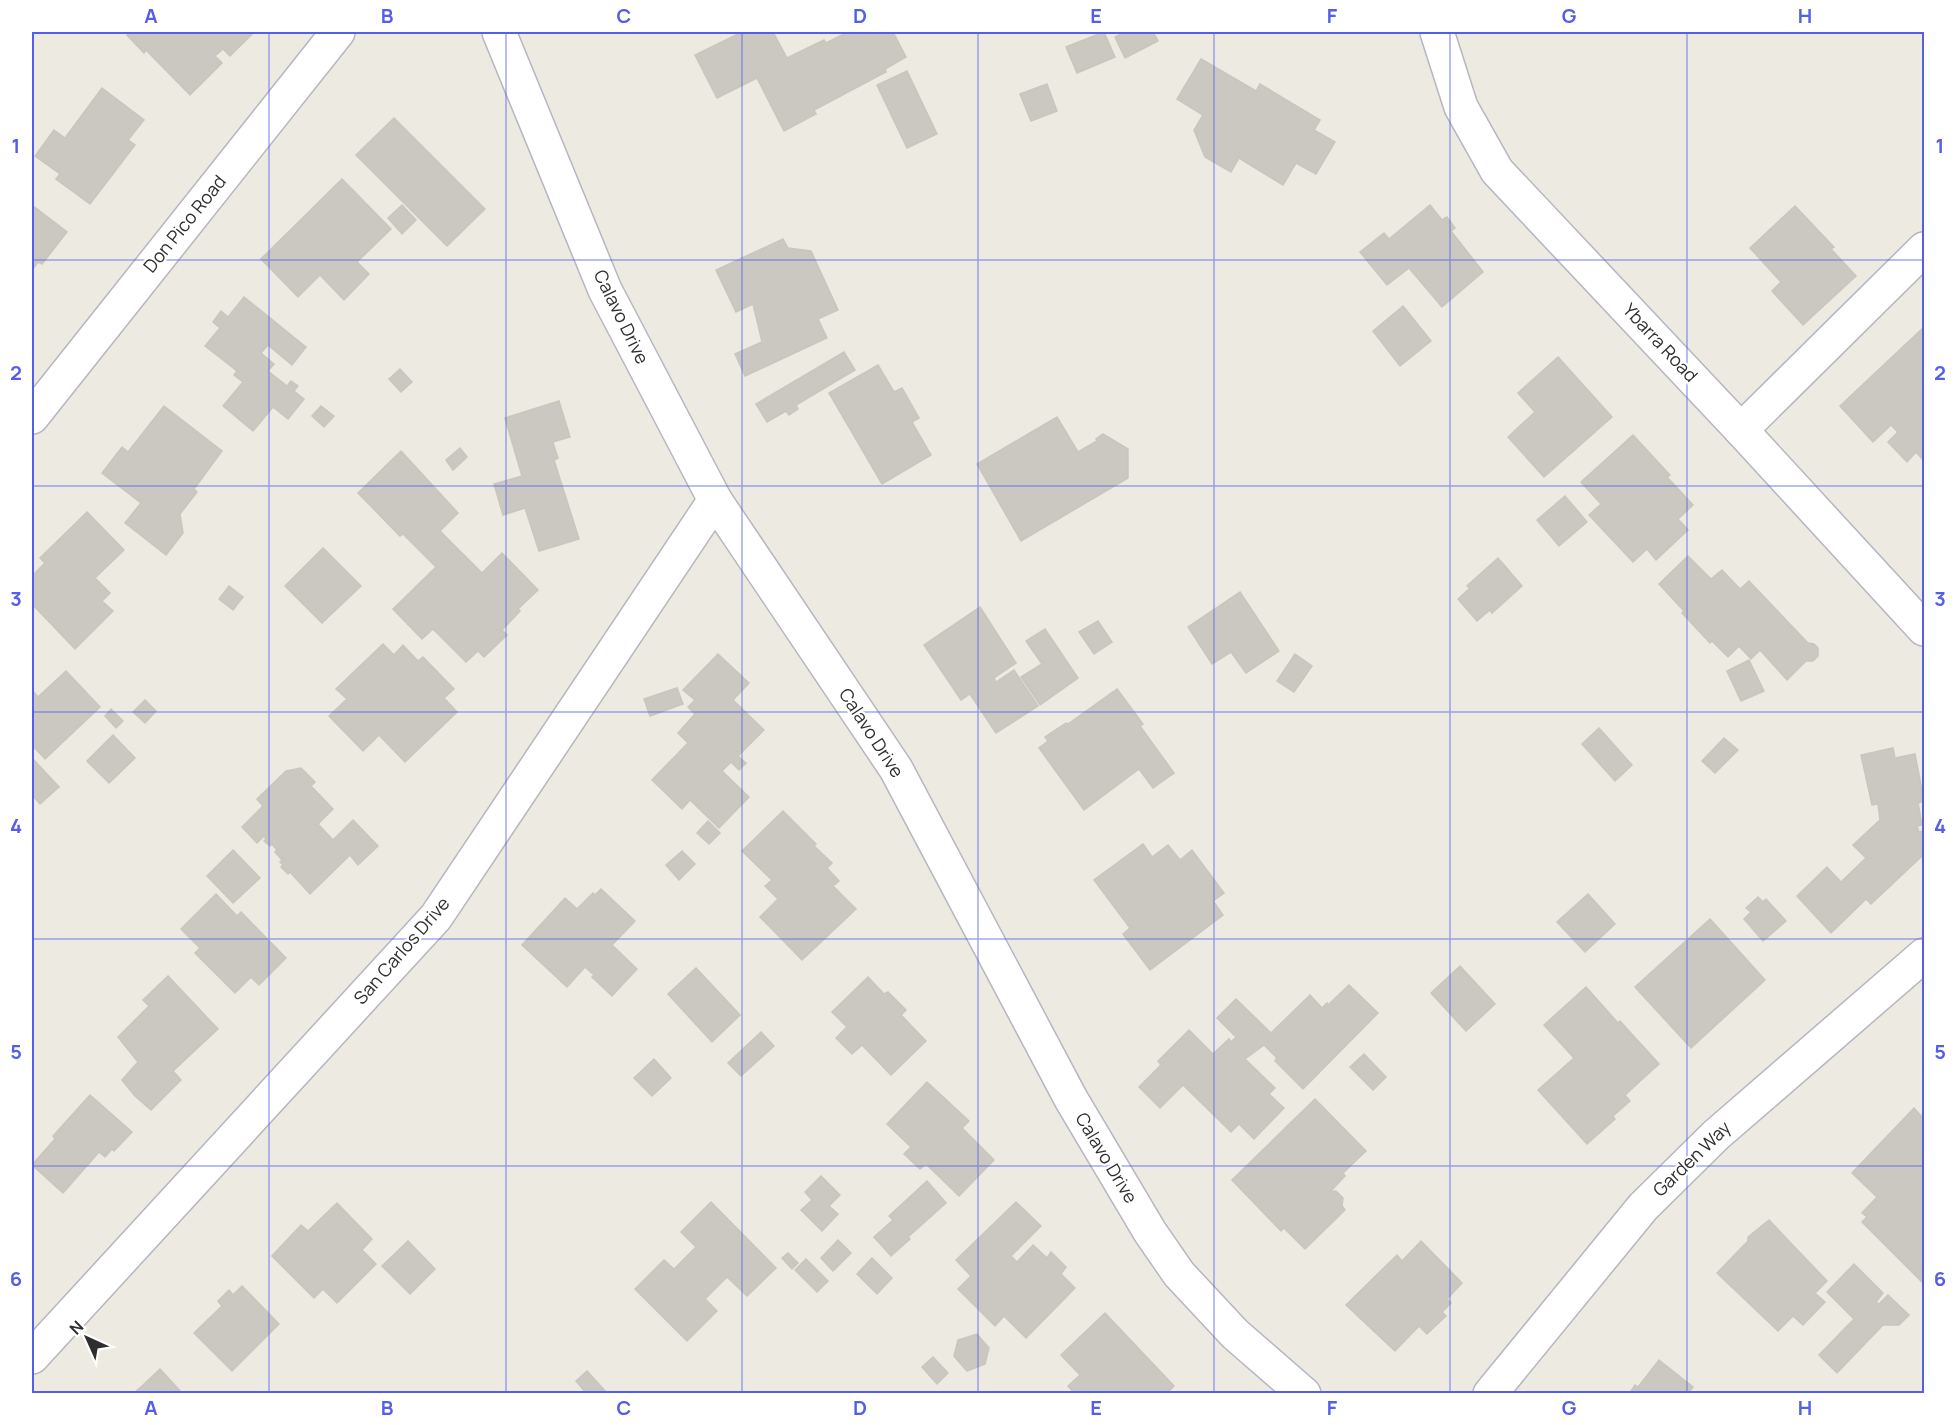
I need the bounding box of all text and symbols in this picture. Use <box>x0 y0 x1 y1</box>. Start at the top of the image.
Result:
text: A <box>144 2 158 29</box>
text: B <box>381 2 394 29</box>
text: C <box>617 2 631 29</box>
text: D <box>853 2 867 29</box>
text: E <box>1090 2 1102 29</box>
text: F <box>1327 2 1338 29</box>
text: G <box>1562 2 1577 29</box>
text: H <box>1798 2 1812 29</box>
text: 1 <box>12 132 20 159</box>
text: 1 <box>1936 132 1944 159</box>
street label: Don Pico Road <box>138 170 231 277</box>
street label: Calavo Drive <box>589 266 655 368</box>
street label: Ybarra Road <box>1618 298 1703 387</box>
text: 2 <box>10 359 22 386</box>
text: 2 <box>1934 359 1946 386</box>
text: 3 <box>10 585 22 612</box>
text: 3 <box>1934 585 1946 612</box>
street label: Calavo Drive <box>834 683 910 782</box>
text: 4 <box>10 812 22 839</box>
text: 4 <box>1934 812 1946 839</box>
street label: San Carlos Drive <box>348 892 454 1009</box>
text: 5 <box>10 1038 22 1065</box>
text: 5 <box>1934 1038 1946 1065</box>
street label: Calavo Drive <box>1070 1108 1143 1207</box>
street label: Garden Way <box>1647 1115 1736 1201</box>
text: 6 <box>10 1265 22 1292</box>
text: 6 <box>1934 1265 1946 1292</box>
north arrow <box>57 1308 117 1368</box>
text: N <box>65 1316 88 1339</box>
text: A <box>144 1394 158 1421</box>
text: B <box>381 1394 394 1421</box>
text: C <box>617 1394 631 1421</box>
text: D <box>853 1394 867 1421</box>
text: E <box>1090 1394 1102 1421</box>
text: F <box>1327 1394 1338 1421</box>
text: G <box>1562 1394 1577 1421</box>
text: H <box>1798 1394 1812 1421</box>

